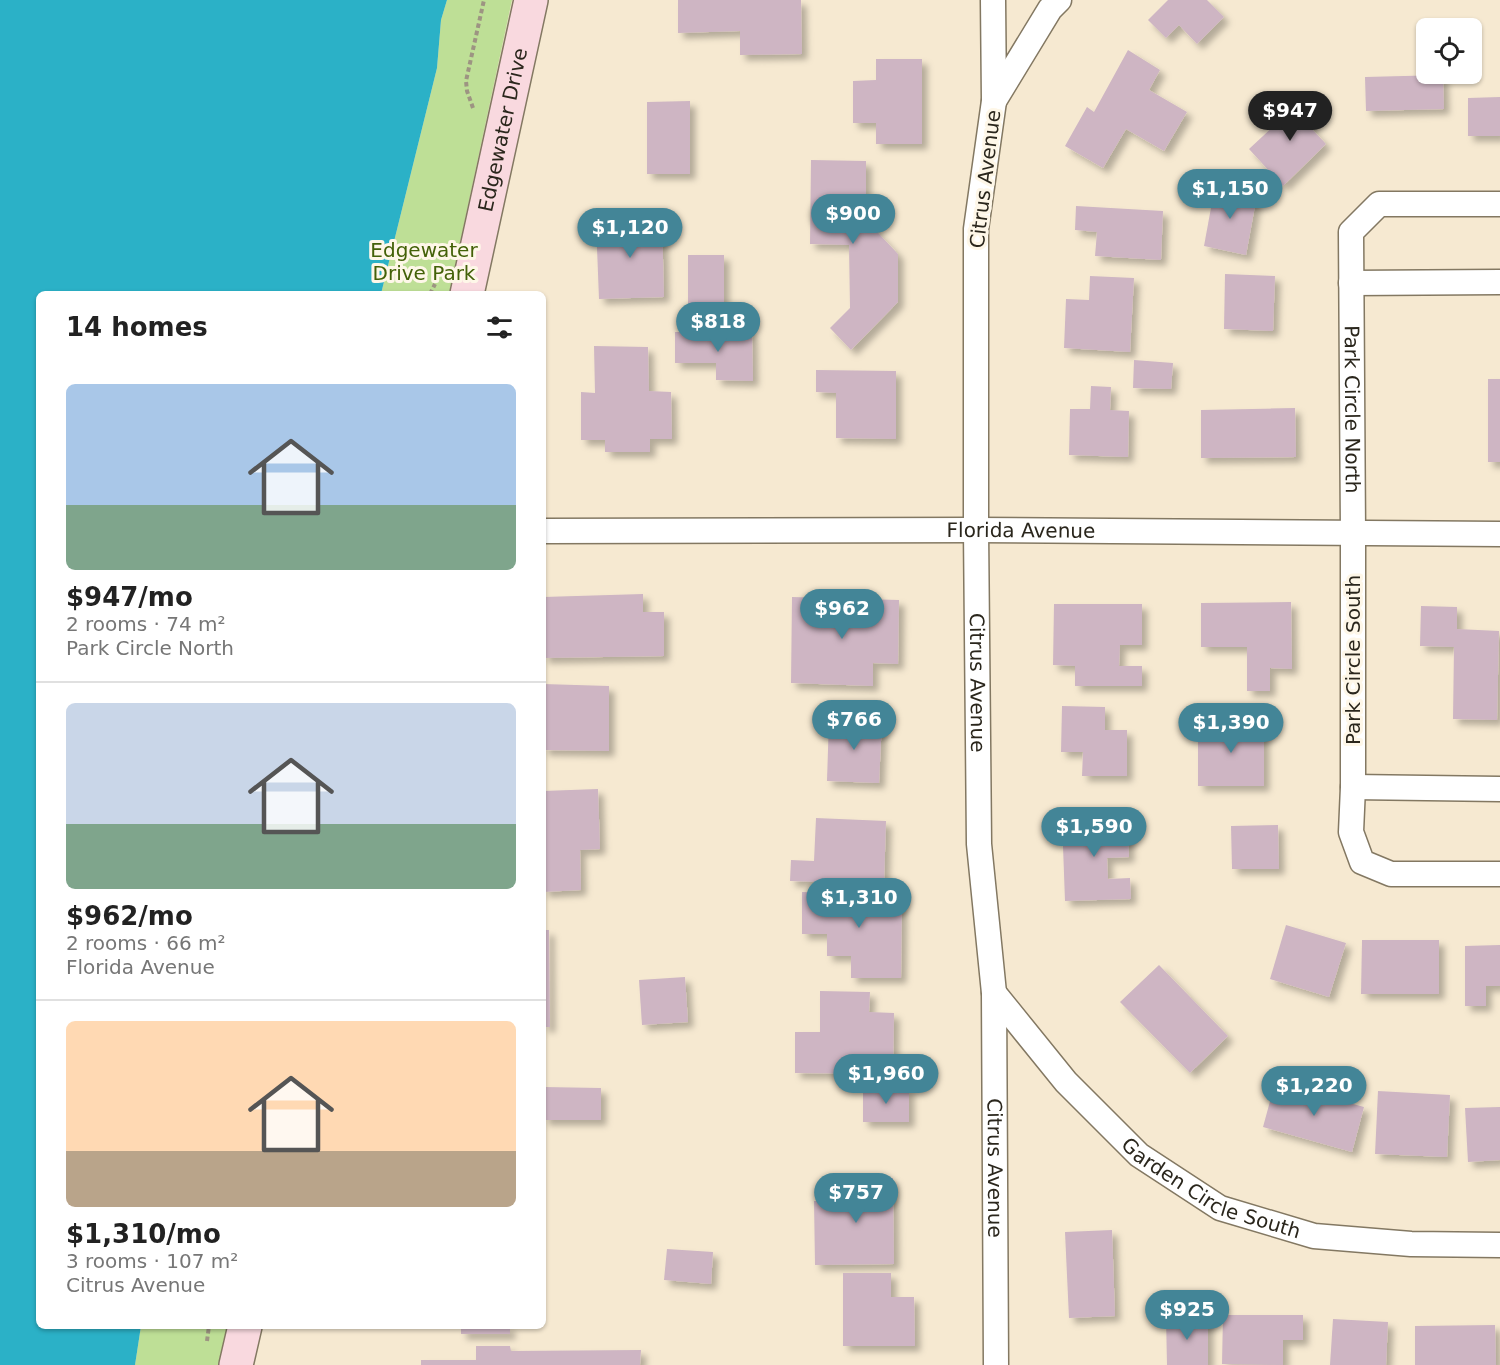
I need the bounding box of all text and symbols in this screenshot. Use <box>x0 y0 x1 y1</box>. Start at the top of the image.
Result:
map controls <box>1416 18 1482 84</box>
button: locate <box>1416 18 1482 84</box>
street label: Edgewater Drive <box>473 46 532 214</box>
pin: $947 <box>1254 91 1326 142</box>
text: $947 <box>1262 98 1318 122</box>
street label: Citrus Avenue <box>965 108 1005 250</box>
pin: $1,150 <box>1181 169 1279 220</box>
text: $1,150 <box>1191 176 1269 200</box>
pin: $900 <box>817 194 889 245</box>
text: $900 <box>825 201 881 225</box>
pin: $1,120 <box>581 208 679 259</box>
text: $1,120 <box>591 215 669 239</box>
park label: Edgewater Drive Park <box>370 238 478 285</box>
pin: $818 <box>682 302 754 353</box>
text: $818 <box>690 309 746 333</box>
icon: filters <box>483 311 516 344</box>
text: 14 homes <box>66 312 208 342</box>
street label: Park Circle North <box>1340 325 1365 494</box>
icon: home <box>237 423 345 531</box>
street label: Florida Avenue <box>947 518 1095 543</box>
street label: Park Circle South <box>1341 575 1365 745</box>
text: $947/mo <box>66 582 193 612</box>
pin: $962 <box>806 589 878 640</box>
text: $962 <box>814 596 870 620</box>
text: 2 rooms · 74 m² <box>66 612 226 636</box>
street label: Citrus Avenue <box>965 613 990 753</box>
text: Park Circle North <box>66 636 234 660</box>
pin: $766 <box>818 700 890 751</box>
pin: $1,390 <box>1182 703 1280 754</box>
text: $766 <box>826 707 882 731</box>
text: $1,390 <box>1192 710 1270 734</box>
icon: home <box>237 742 345 850</box>
pin: $1,590 <box>1045 807 1143 858</box>
text: $1,590 <box>1055 814 1133 838</box>
pin: $1,310 <box>810 878 908 929</box>
text: $1,310 <box>820 885 898 909</box>
text: $962/mo <box>66 901 193 931</box>
text: 2 rooms · 66 m² <box>66 931 226 955</box>
text: Florida Avenue <box>66 955 215 979</box>
pin: $1,960 <box>837 1054 935 1105</box>
icon: home <box>237 1060 345 1168</box>
text: $1,960 <box>847 1061 925 1085</box>
pin: $1,220 <box>1265 1066 1363 1117</box>
text: $1,220 <box>1275 1073 1353 1097</box>
street label: Citrus Avenue <box>983 1098 1007 1238</box>
street label: Garden Circle South <box>1116 1132 1304 1243</box>
pin: $757 <box>820 1173 892 1224</box>
text: $757 <box>828 1180 884 1204</box>
text: $1,310/mo <box>66 1219 221 1249</box>
text: 3 rooms · 107 m² <box>66 1249 238 1273</box>
text: Citrus Avenue <box>66 1273 205 1297</box>
pin: $925 <box>1151 1290 1223 1341</box>
text: $925 <box>1159 1297 1215 1321</box>

